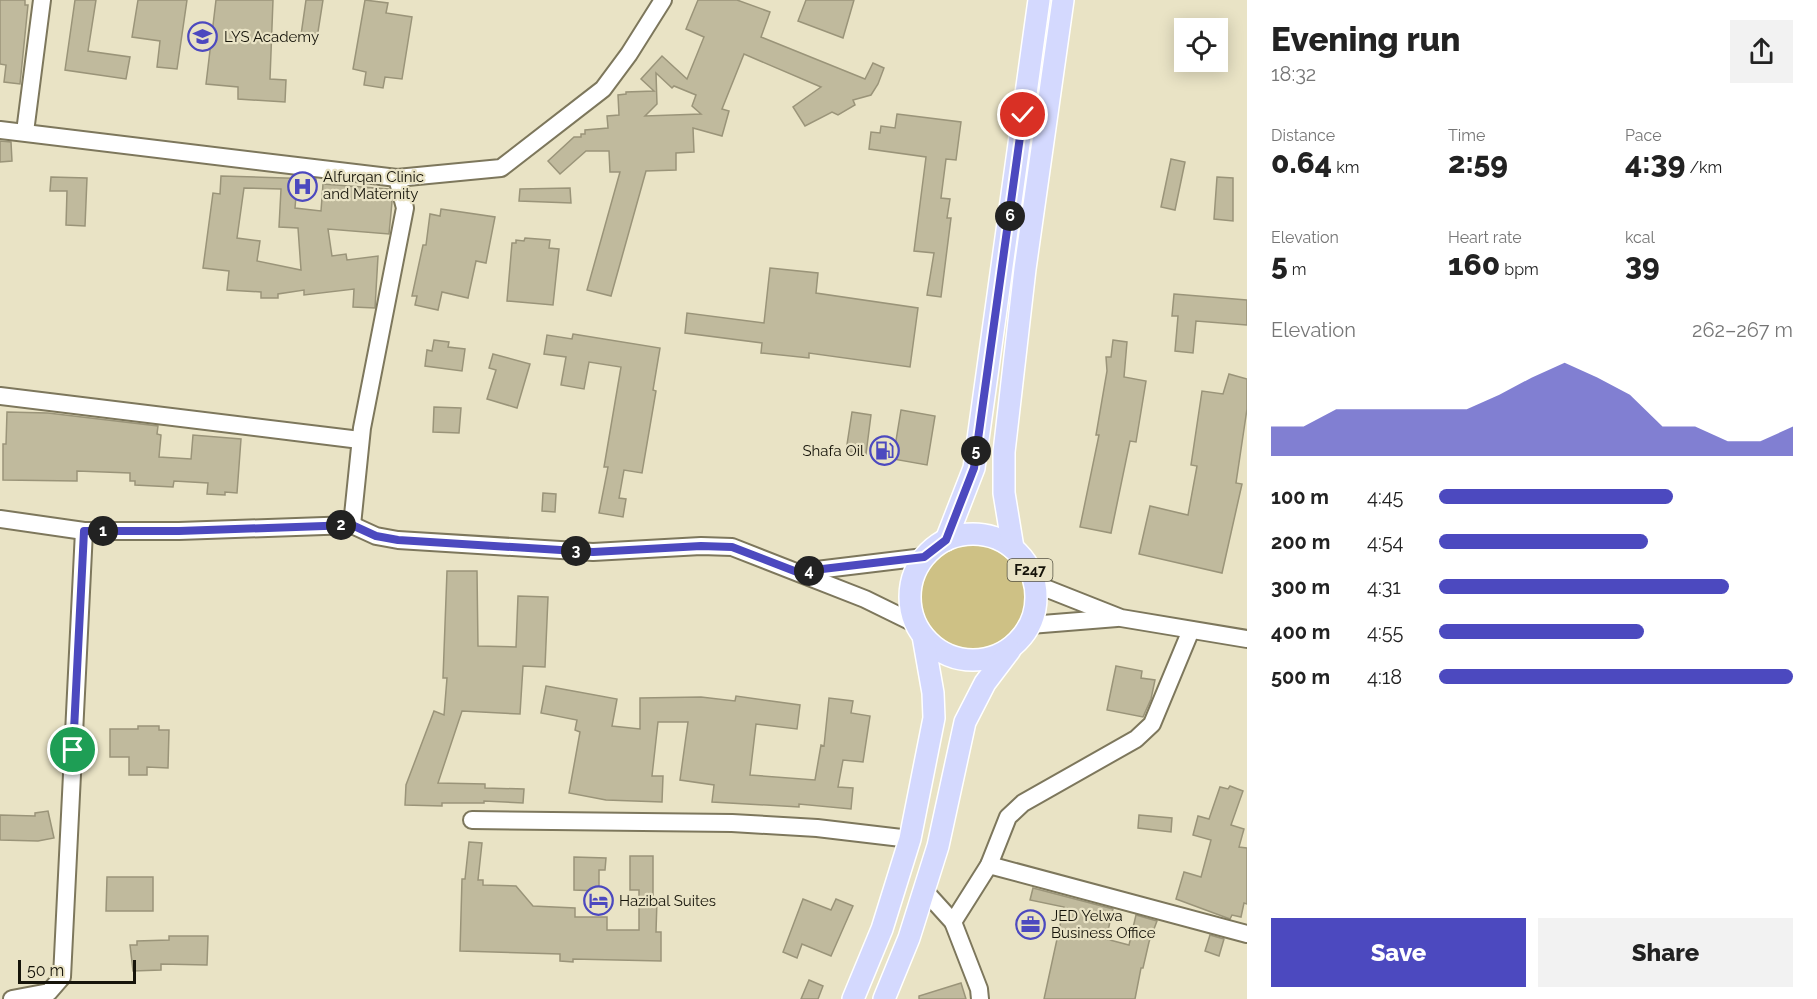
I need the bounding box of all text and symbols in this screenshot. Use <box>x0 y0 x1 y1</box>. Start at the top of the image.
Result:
map controls <box>1174 18 1228 72</box>
button: locate <box>1174 18 1228 72</box>
text: Evening run <box>1271 20 1461 59</box>
button: share <box>1730 20 1793 83</box>
school or university icon: LYS Academy <box>187 21 219 53</box>
place label: LYS Academy <box>224 28 319 46</box>
text: 18:32 <box>1271 62 1316 86</box>
pin <box>997 89 1048 140</box>
icon: check <box>1006 98 1039 131</box>
text: Distance <box>1271 126 1335 145</box>
text: Time <box>1448 126 1485 145</box>
text: Pace <box>1625 126 1662 145</box>
text: 0.64 <box>1271 145 1332 180</box>
text: 2:59 <box>1448 145 1508 180</box>
text: 4:39 <box>1625 145 1685 180</box>
text: km <box>1332 158 1359 177</box>
text: /km <box>1685 158 1722 177</box>
place label: Alfurqan Clinic and Maternity <box>323 168 424 203</box>
hospital icon: Alfurqan Clinic and Maternity <box>286 170 318 202</box>
pin: 6 <box>995 201 1025 231</box>
text: 6 <box>1005 206 1015 225</box>
text: Elevation <box>1271 228 1339 247</box>
text: Heart rate <box>1448 228 1522 247</box>
text: kcal <box>1625 228 1655 247</box>
text: 5 <box>1271 247 1288 282</box>
text: 160 <box>1448 247 1500 282</box>
text: 39 <box>1625 247 1660 282</box>
text: m <box>1288 260 1307 279</box>
text: bpm <box>1500 260 1539 279</box>
text: Elevation <box>1271 318 1356 342</box>
text: 262–267 m <box>1692 318 1793 342</box>
fuel station icon: Shafa Oil <box>869 435 901 467</box>
pin: 5 <box>961 436 991 466</box>
text: 5 <box>972 441 980 460</box>
place label: Shafa Oil <box>803 442 865 460</box>
text: 100 m <box>1271 485 1329 509</box>
text: 4:45 <box>1367 485 1404 509</box>
pin: 2 <box>326 510 356 540</box>
text: 2 <box>336 515 346 534</box>
pin: 1 <box>88 516 118 546</box>
text: 1 <box>99 521 107 540</box>
text: 200 m <box>1271 530 1330 554</box>
text: 4:54 <box>1367 530 1404 554</box>
pin: 3 <box>561 536 591 566</box>
text: 3 <box>572 541 580 560</box>
pin: 4 <box>794 556 824 586</box>
road number: F247 <box>1008 559 1052 581</box>
text: 4 <box>804 561 814 580</box>
text: 300 m <box>1271 575 1330 599</box>
text: 4:31 <box>1367 575 1401 599</box>
text: 400 m <box>1271 620 1330 644</box>
text: 4:55 <box>1367 620 1403 644</box>
text: 500 m <box>1271 665 1330 689</box>
text: 4:18 <box>1367 665 1402 689</box>
pin <box>47 724 98 775</box>
icon: arrive <box>56 733 89 766</box>
hotel icon: Hazibal Suites <box>582 885 614 917</box>
place label: Hazibal Suites <box>619 892 716 910</box>
place label: JED Yelwa Business Office <box>1051 907 1156 942</box>
office icon: JED Yelwa Business Office <box>1014 909 1046 941</box>
button: Save <box>1271 918 1526 987</box>
button: Share <box>1538 918 1793 987</box>
scale bar <box>18 957 136 984</box>
text: 50 m <box>27 961 64 980</box>

